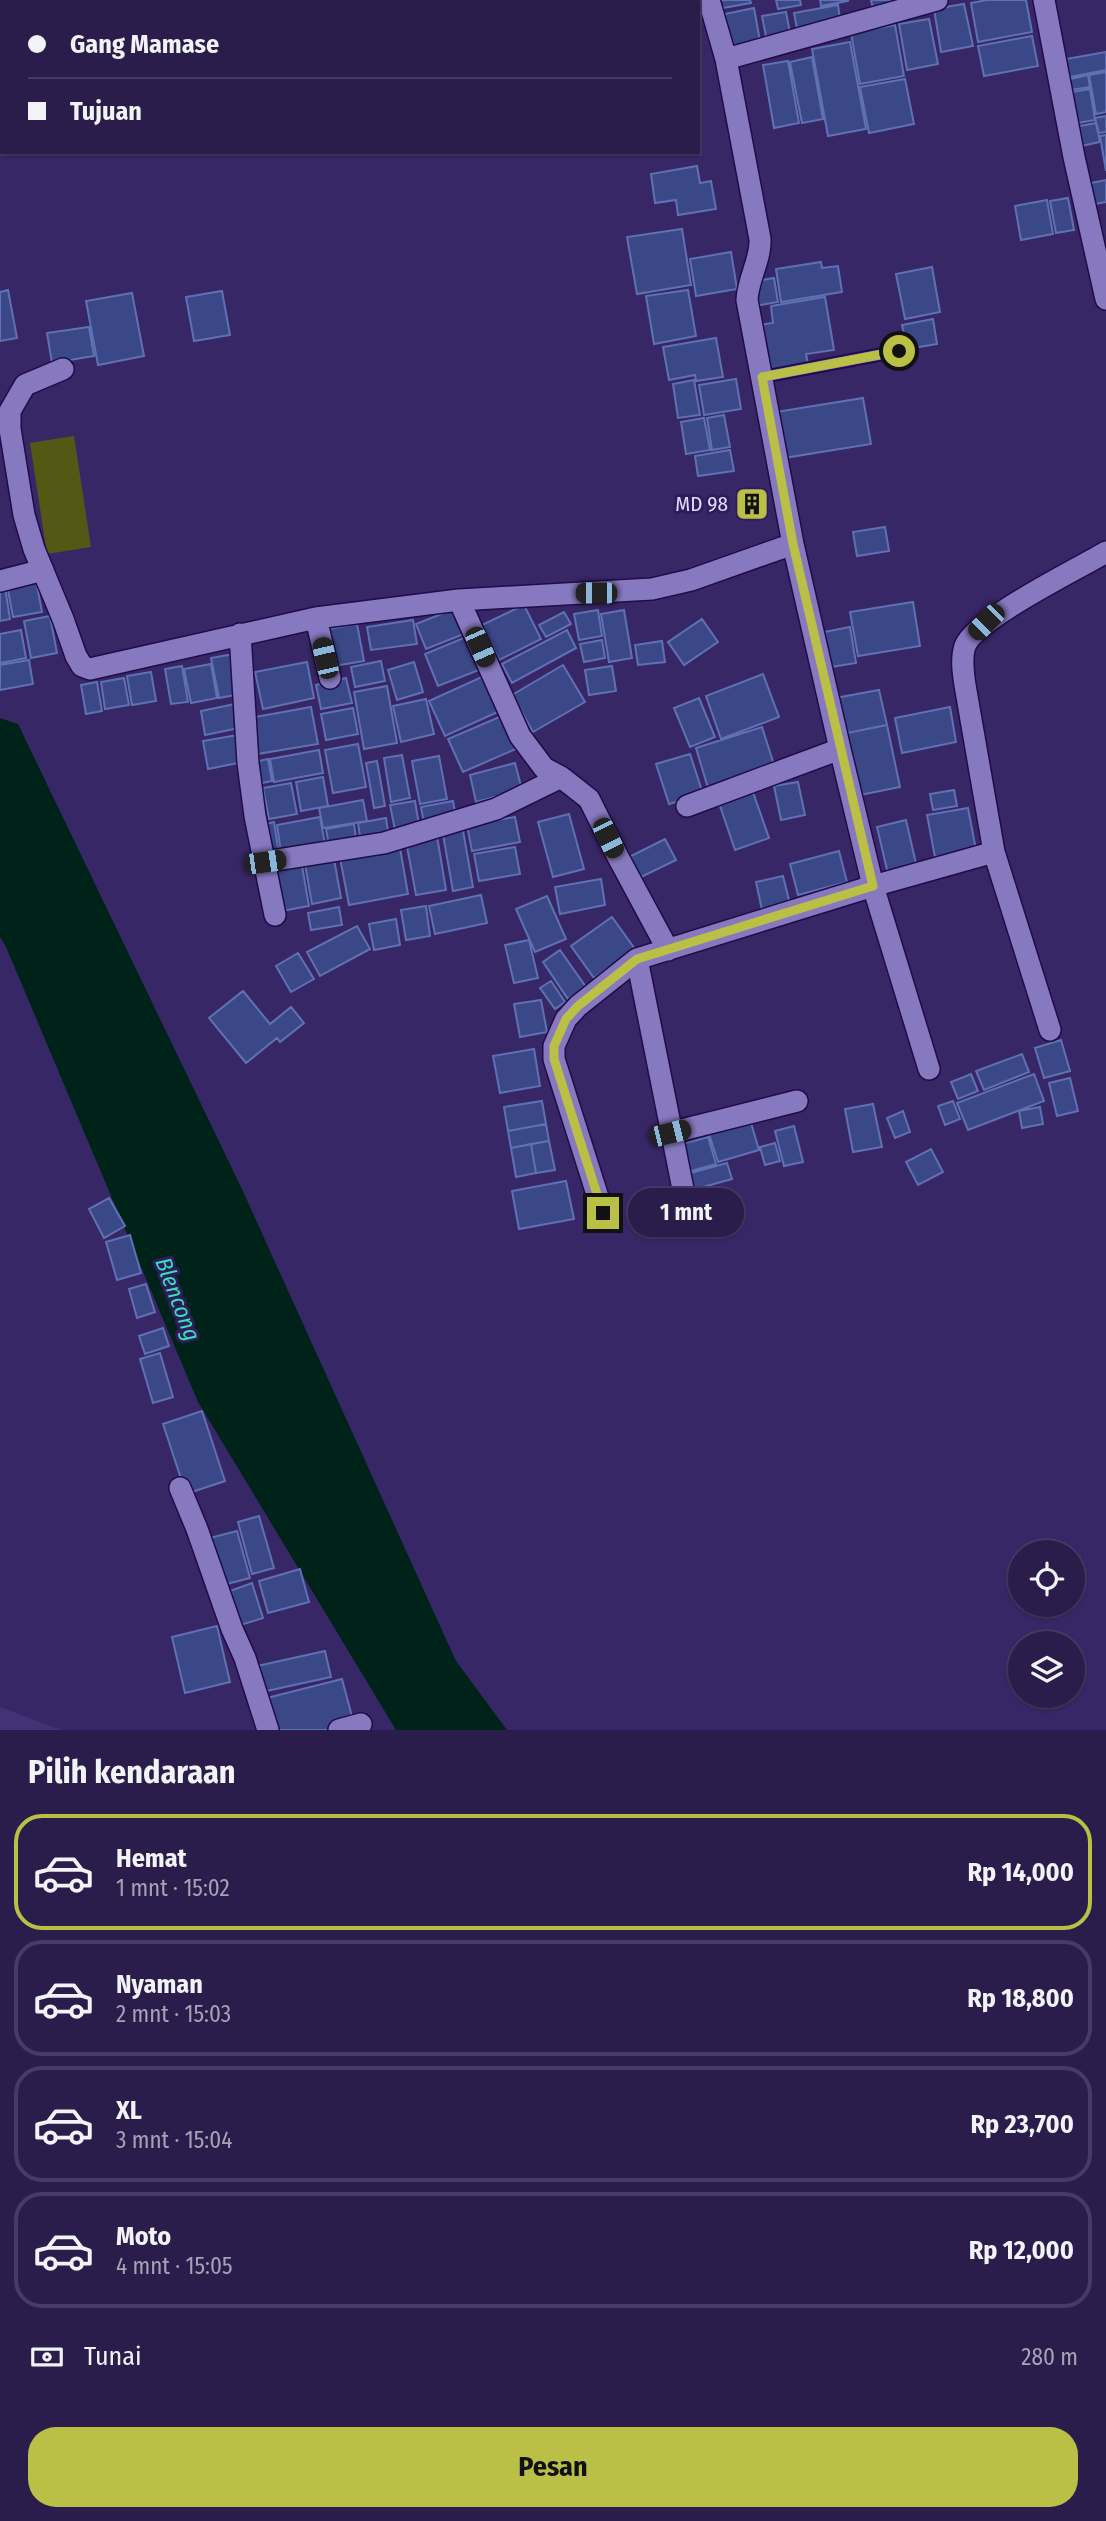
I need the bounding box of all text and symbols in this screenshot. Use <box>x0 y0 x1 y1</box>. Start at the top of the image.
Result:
text: Gang Mamase <box>70 29 219 60</box>
text: Tujuan <box>70 96 142 127</box>
route start <box>883 335 915 367</box>
building icon: MD 98 <box>733 485 771 523</box>
place label: MD 98 <box>675 491 728 517</box>
car <box>576 583 618 604</box>
car <box>964 600 1009 644</box>
car <box>462 624 499 670</box>
car <box>311 635 340 681</box>
car <box>590 815 627 861</box>
car <box>243 849 288 875</box>
car <box>648 1118 693 1148</box>
callout: 1 mnt <box>628 1188 743 1238</box>
route end <box>587 1197 619 1229</box>
text: 1 mnt <box>660 1198 712 1226</box>
water label: Blencong <box>149 1253 207 1345</box>
map controls <box>1008 1540 1085 1708</box>
button: locate <box>1008 1540 1085 1617</box>
button: layers <box>1008 1631 1085 1708</box>
text: Pilih kendaraan <box>28 1753 236 1791</box>
icon: car <box>32 1841 95 1904</box>
text: Hemat <box>116 1843 187 1874</box>
text: Rp 14,000 <box>967 1857 1074 1888</box>
text: 1 mnt · 15:02 <box>116 1874 230 1902</box>
icon: car <box>32 1967 95 2030</box>
text: Nyaman <box>116 1969 203 2000</box>
text: Rp 18,800 <box>967 1983 1074 2014</box>
text: 2 mnt · 15:03 <box>116 2000 231 2028</box>
icon: car <box>32 2093 95 2156</box>
text: XL <box>116 2095 142 2126</box>
text: Rp 23,700 <box>970 2109 1074 2140</box>
text: 3 mnt · 15:04 <box>116 2126 232 2154</box>
icon: car <box>32 2219 95 2282</box>
text: Moto <box>116 2221 171 2252</box>
text: Rp 12,000 <box>969 2235 1074 2266</box>
text: 4 mnt · 15:05 <box>116 2252 233 2280</box>
icon: cash <box>28 2338 66 2376</box>
text: Tunai <box>84 2341 142 2372</box>
text: 280 m <box>1021 2343 1078 2371</box>
button: Pesan <box>28 2427 1078 2507</box>

